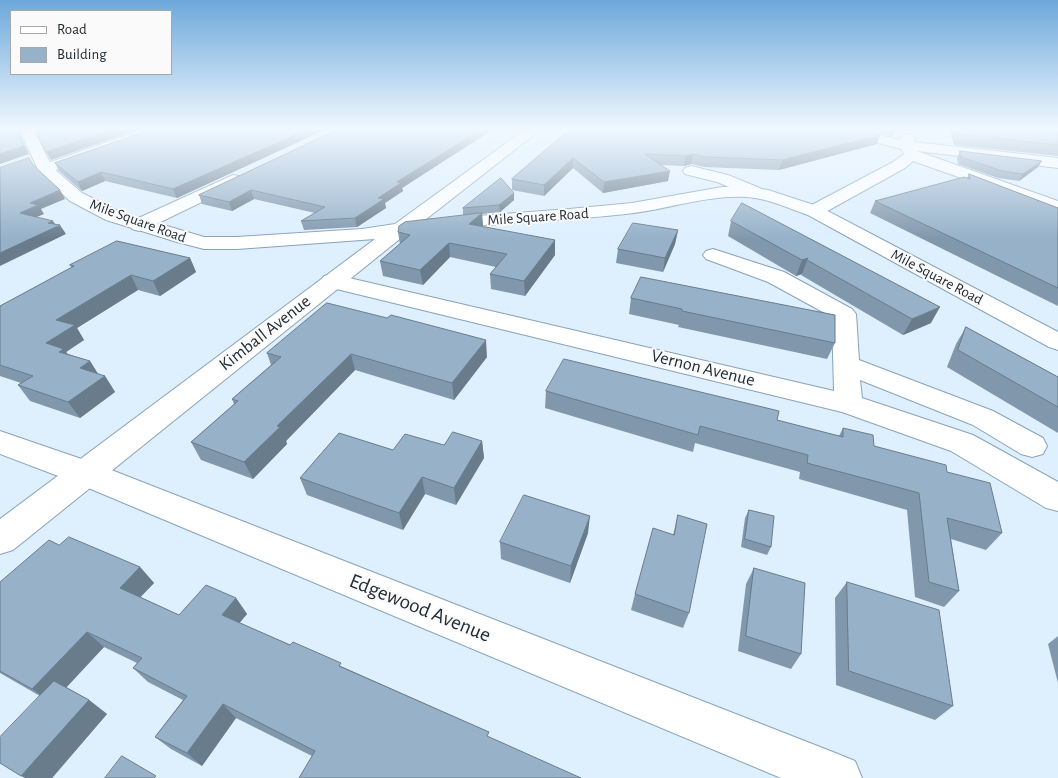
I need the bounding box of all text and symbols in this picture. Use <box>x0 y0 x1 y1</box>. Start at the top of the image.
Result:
legend <box>10 10 172 75</box>
text: Road <box>57 22 87 37</box>
text: Building <box>57 47 107 62</box>
street label: Mile Square Road <box>87 195 189 247</box>
street label: Mile Square Road <box>487 204 589 230</box>
street label: Mile Square Road <box>888 245 986 309</box>
street label: Kimball Avenue <box>215 290 315 376</box>
street label: Vernon Avenue <box>649 345 757 391</box>
street label: Edgewood Avenue <box>346 568 494 648</box>

